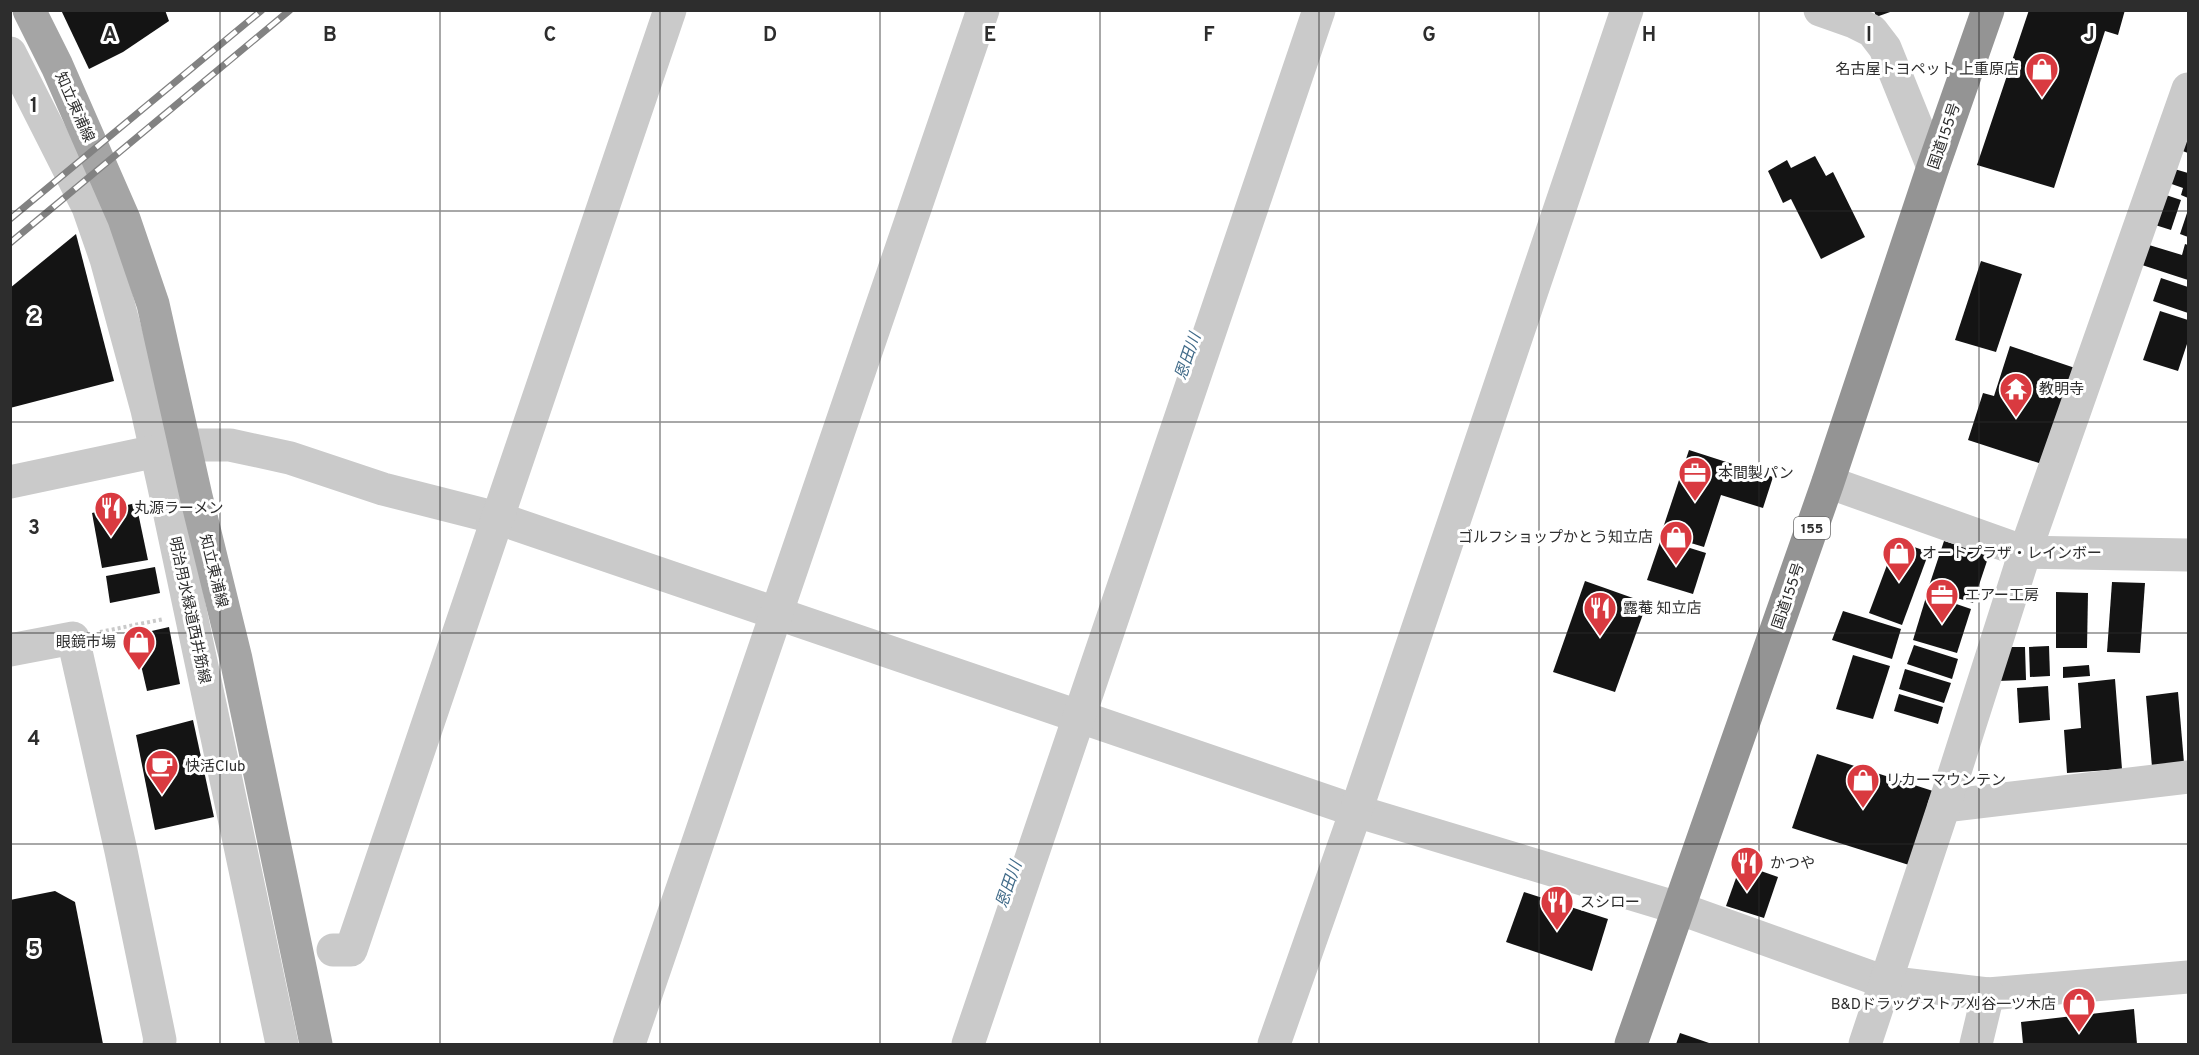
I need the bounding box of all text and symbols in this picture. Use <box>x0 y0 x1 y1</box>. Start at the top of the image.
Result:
text: A <box>103 23 117 49</box>
text: B <box>323 23 337 49</box>
text: C <box>544 23 556 49</box>
text: D <box>763 23 777 49</box>
text: E <box>984 23 996 49</box>
text: F <box>1203 23 1215 49</box>
text: G <box>1422 23 1436 49</box>
text: H <box>1642 23 1656 49</box>
text: I <box>1866 23 1872 49</box>
text: J <box>2083 23 2095 49</box>
shop icon: 名古屋トヨペット 上重原店 <box>2024 51 2060 98</box>
place label: 名古屋トヨペット 上重原店 <box>1835 61 2019 80</box>
street label: 知立東浦線 <box>50 69 98 146</box>
text: 1 <box>30 94 38 120</box>
street label: 国道155号 <box>1925 101 1966 172</box>
text: 2 <box>28 305 40 331</box>
water label: 恩田川 <box>1172 329 1207 383</box>
temple icon: 教明寺 <box>1998 371 2034 418</box>
place label: 教明寺 <box>2039 381 2084 400</box>
office icon: 本間製パン <box>1677 455 1713 502</box>
place label: 本間製パン <box>1718 465 1794 484</box>
restaurant icon: 丸源ラーメン <box>93 490 129 537</box>
place label: 丸源ラーメン <box>134 500 223 519</box>
text: 3 <box>28 516 40 542</box>
road number: 155 <box>1794 517 1830 539</box>
shop icon: ゴルフショップかとう知立店 <box>1658 519 1694 566</box>
place label: ゴルフショップかとう知立店 <box>1458 529 1653 548</box>
street label: 知立東浦線 <box>194 532 232 610</box>
street label: 明治用水緑道西井筋線 <box>164 535 214 686</box>
shop icon: オートプラザ・レインボー <box>1881 535 1917 582</box>
place label: オートプラザ・レインボー <box>1922 545 2102 564</box>
street label: 国道155号 <box>1769 561 1810 632</box>
office icon: エアー工房 <box>1924 577 1960 624</box>
place label: エアー工房 <box>1965 587 2039 606</box>
restaurant icon: 露菴 知立店 <box>1582 590 1618 637</box>
place label: 露菴 知立店 <box>1623 600 1702 619</box>
shop icon: 眼鏡市場 <box>121 624 157 671</box>
place label: 眼鏡市場 <box>56 634 116 653</box>
text: 4 <box>28 727 40 753</box>
cafe icon: 快活Club <box>144 748 180 795</box>
place label: 快活Club <box>185 758 246 777</box>
shop icon: リカーマウンテン <box>1845 762 1881 809</box>
place label: リカーマウンテン <box>1886 772 2006 791</box>
restaurant icon: かつや <box>1729 845 1765 892</box>
place label: かつや <box>1770 855 1815 874</box>
water label: 恩田川 <box>993 857 1028 911</box>
restaurant icon: スシロー <box>1539 884 1575 931</box>
place label: スシロー <box>1580 894 1640 913</box>
text: 5 <box>28 938 40 964</box>
shop icon: B&Dドラッグストア刈谷一ツ木店 <box>2061 986 2097 1033</box>
place label: B&Dドラッグストア刈谷一ツ木店 <box>1831 996 2056 1015</box>

